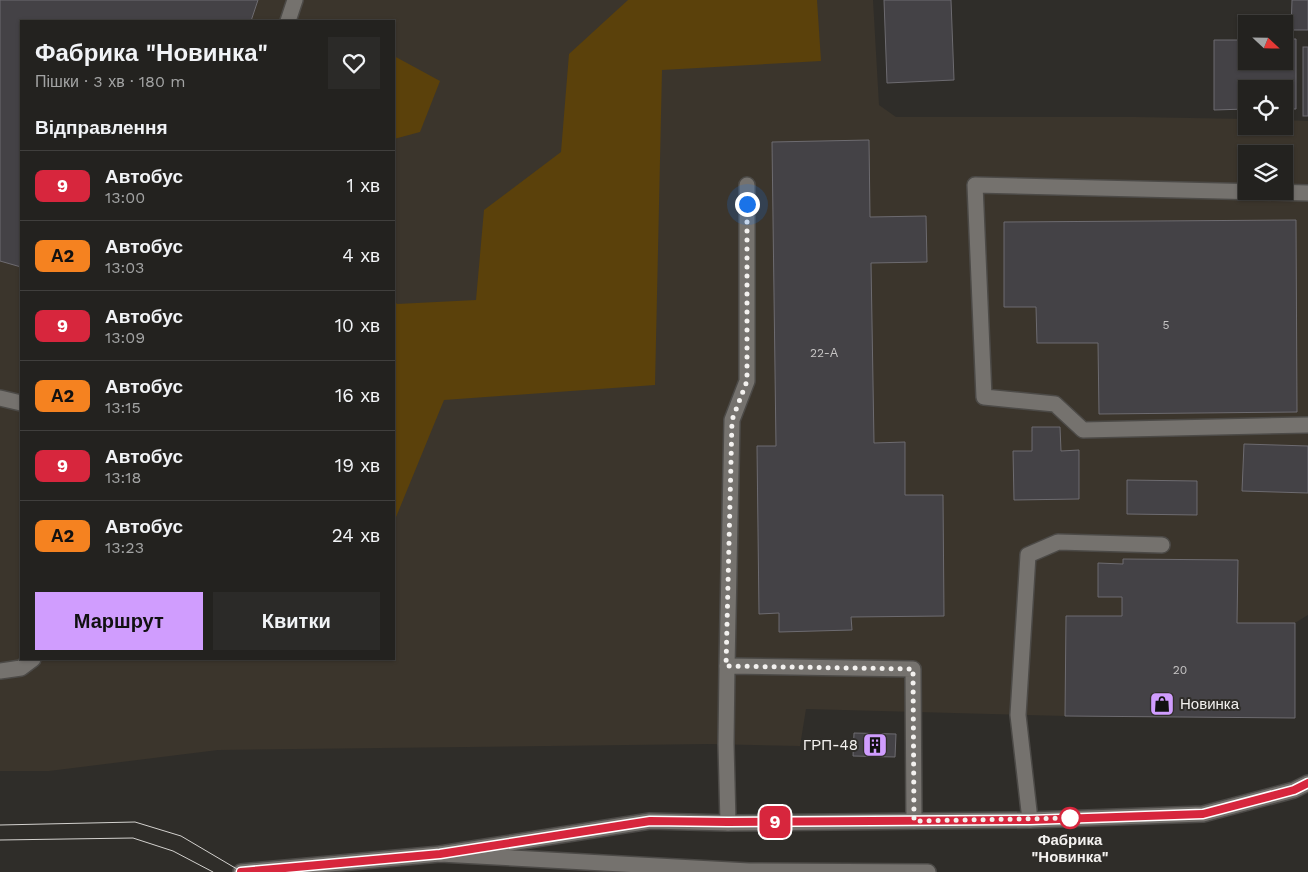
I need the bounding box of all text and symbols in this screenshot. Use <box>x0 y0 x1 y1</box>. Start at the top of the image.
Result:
north arrow <box>1238 15 1292 70</box>
map controls <box>1238 15 1293 200</box>
button: heart <box>328 37 380 89</box>
text: Фабрика "Новинка" <box>35 39 268 67</box>
text: Пішки · 3 хв · 180 m <box>35 72 186 91</box>
button: locate <box>1238 80 1293 135</box>
text: Відправлення <box>35 116 168 139</box>
button: layers <box>1238 145 1293 200</box>
text: Автобус <box>105 165 183 188</box>
text: 1 хв <box>347 174 380 197</box>
text: 9 <box>57 175 68 196</box>
text: 13:00 <box>105 188 145 207</box>
your location <box>735 192 760 217</box>
text: Автобус <box>105 235 183 258</box>
text: 4 хв <box>342 244 380 267</box>
text: А2 <box>51 245 74 266</box>
text: 13:03 <box>105 258 144 277</box>
text: Автобус <box>105 305 183 328</box>
text: 10 хв <box>335 314 380 337</box>
text: 9 <box>57 315 68 336</box>
house number: 5 <box>1163 318 1170 332</box>
text: 13:09 <box>105 328 145 347</box>
house number: 22-А <box>810 346 838 360</box>
text: Автобус <box>105 375 183 398</box>
text: 16 хв <box>335 384 380 407</box>
text: А2 <box>51 385 74 406</box>
text: 13:15 <box>105 398 141 417</box>
text: Автобус <box>105 445 183 468</box>
text: 19 хв <box>335 454 380 477</box>
text: 9 <box>57 455 68 476</box>
text: 13:18 <box>105 468 141 487</box>
text: Автобус <box>105 515 183 538</box>
text: 24 хв <box>332 524 380 547</box>
text: А2 <box>51 525 74 546</box>
text: 13:23 <box>105 538 144 557</box>
button: Маршрут <box>35 592 203 650</box>
button: Квитки <box>213 592 380 650</box>
house number: 20 <box>1173 663 1187 677</box>
shop icon: Новинка <box>1149 691 1175 717</box>
place label: Новинка <box>1180 695 1240 713</box>
building icon: ГРП-48 <box>862 732 888 758</box>
place label: ГРП-48 <box>803 736 858 754</box>
line badge: 9 <box>759 806 791 838</box>
marker: Фабрика "Новинка" <box>1059 807 1081 829</box>
text: 9 <box>769 811 781 832</box>
place label: Фабрика "Новинка" <box>1032 831 1109 866</box>

